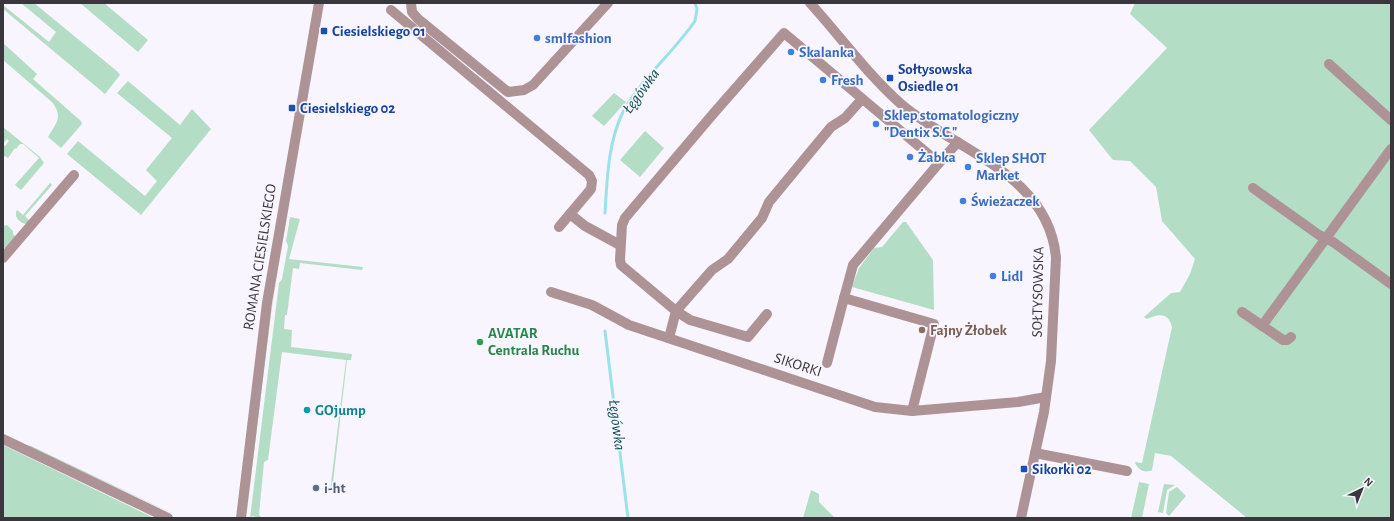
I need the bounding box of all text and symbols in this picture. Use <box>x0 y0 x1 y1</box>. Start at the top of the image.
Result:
place label: Ciesielskiego 01 <box>332 24 426 39</box>
marker: Ciesielskiego 01 <box>319 26 329 36</box>
place label: smlfashion <box>545 31 612 46</box>
marker: smlfashion <box>532 33 542 43</box>
place label: Skalanka <box>799 45 854 60</box>
marker: Skalanka <box>786 47 796 57</box>
place label: Sołtysowska Osiedle 01 <box>898 62 972 94</box>
water label: Łęgówka <box>620 66 662 116</box>
place label: Fresh <box>831 73 864 88</box>
marker: Sołtysowska Osiedle 01 <box>885 73 895 83</box>
marker: Fresh <box>818 75 828 85</box>
place label: Ciesielskiego 02 <box>300 101 395 116</box>
marker: Ciesielskiego 02 <box>287 103 297 113</box>
place label: Sklep stomatologiczny "Dentix S.C." <box>884 108 1019 140</box>
marker: Sklep stomatologiczny "Dentix S.C." <box>871 119 881 129</box>
place label: Żabka <box>918 149 956 165</box>
place label: Sklep SHOT Market <box>976 151 1047 183</box>
marker: Żabka <box>905 152 915 162</box>
marker: Sklep SHOT Market <box>963 162 973 172</box>
street label: ROMANA CIESIELSKIEGO <box>241 183 279 331</box>
place label: Świeżaczek <box>971 192 1040 209</box>
marker: Świeżaczek <box>958 196 968 206</box>
street label: SOŁTYSOWSKA <box>1030 246 1046 338</box>
place label: Lidl <box>1001 269 1023 284</box>
marker: Lidl <box>988 271 998 281</box>
place label: Fajny Żłobek <box>930 322 1007 338</box>
marker: Fajny Żłobek <box>917 325 927 335</box>
place label: AVATAR Centrala Ruchu <box>488 326 579 358</box>
marker: AVATAR Centrala Ruchu <box>475 337 485 347</box>
street label: SIKORKI <box>772 350 824 380</box>
water label: Łęgówka <box>606 399 628 451</box>
place label: GOjump <box>315 403 366 418</box>
marker: GOjump <box>302 405 312 415</box>
place label: Sikorki 02 <box>1032 462 1091 477</box>
marker: Sikorki 02 <box>1019 464 1029 474</box>
north arrow <box>1342 469 1382 509</box>
text: N <box>1362 475 1375 489</box>
place label: i-ht <box>324 481 346 496</box>
marker: i-ht <box>311 483 321 493</box>

